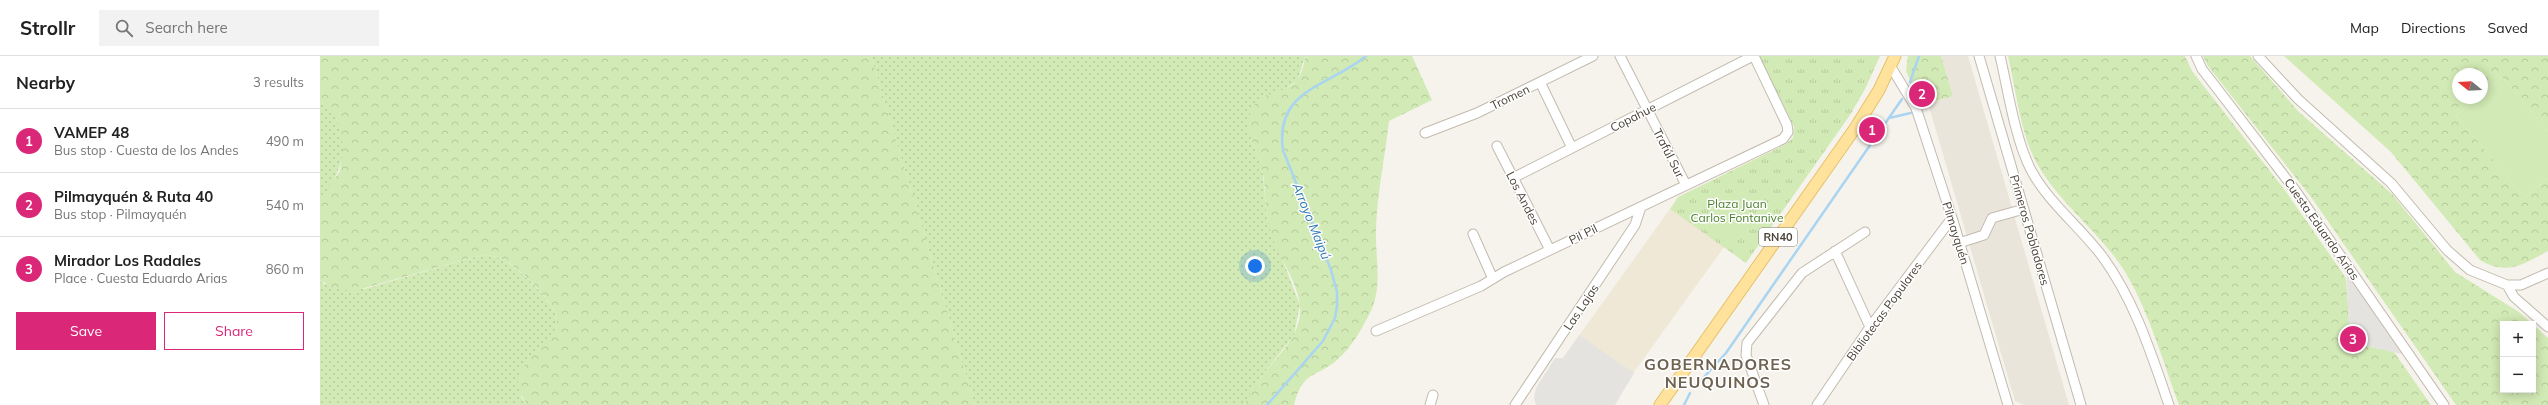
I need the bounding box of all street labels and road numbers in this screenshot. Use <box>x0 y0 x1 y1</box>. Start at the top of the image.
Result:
street label: Tromen <box>1488 81 1532 113</box>
street label: Copahue <box>1608 99 1658 135</box>
street label: Trafúl Sur <box>1650 126 1688 181</box>
street label: Los Andes <box>1503 169 1543 227</box>
street label: Primeros Pobladores <box>2007 173 2053 287</box>
street label: Cuesta Eduardo Arias <box>2281 175 2363 283</box>
street label: Pilmayquén <box>1939 200 1973 266</box>
street label: Pil Pil <box>1566 221 1600 247</box>
road number: RN40 <box>1759 228 1797 246</box>
street label: Bibliotecas Populares <box>1843 258 1925 364</box>
street label: Las Lajas <box>1560 281 1602 333</box>

